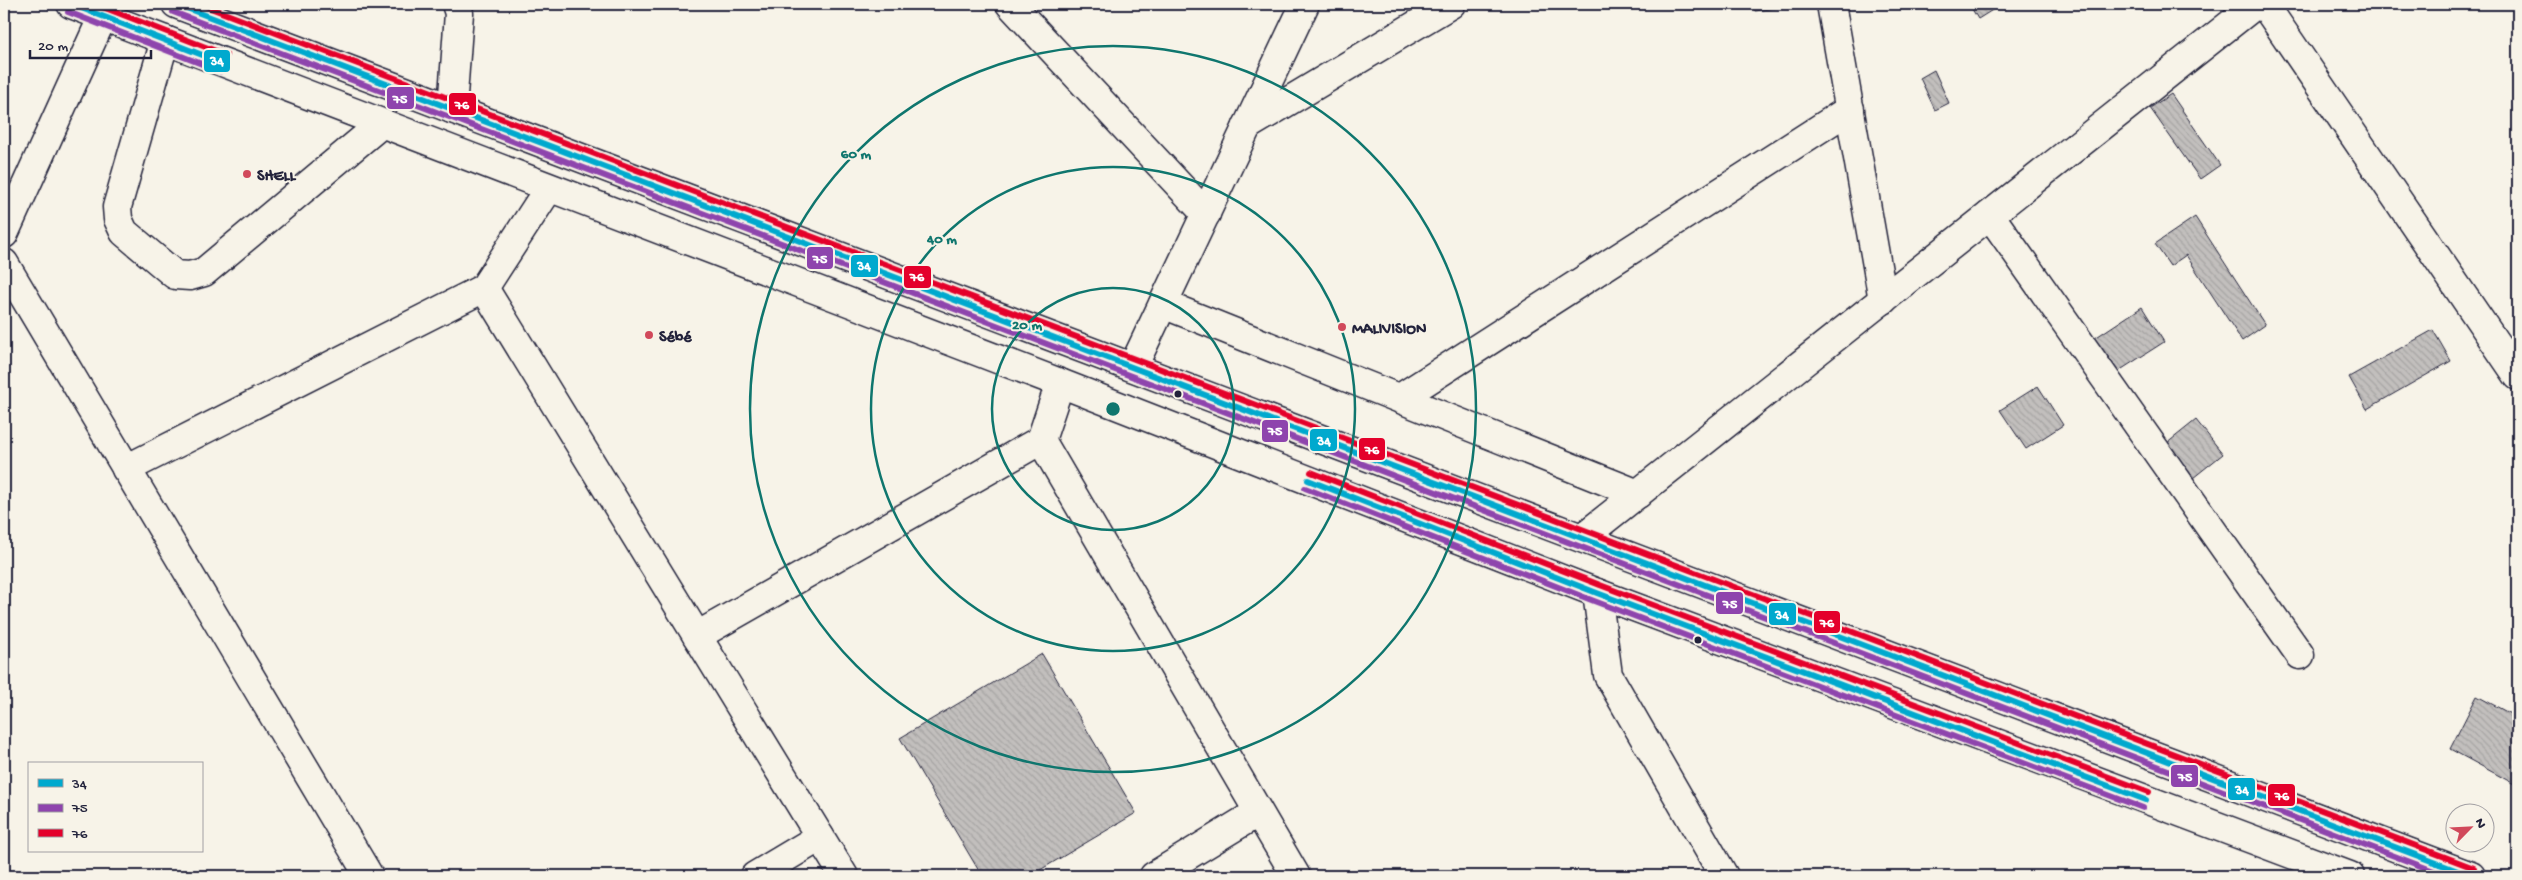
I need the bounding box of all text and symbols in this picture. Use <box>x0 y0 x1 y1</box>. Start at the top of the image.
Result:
scale bar <box>30 28 151 60</box>
text: 20 m <box>38 38 68 56</box>
line badge: 34 <box>203 49 231 73</box>
text: 34 <box>209 54 224 71</box>
line badge: 75 <box>386 86 415 110</box>
text: 75 <box>392 92 408 109</box>
line badge: 76 <box>448 92 477 116</box>
text: 76 <box>454 98 470 115</box>
text: 60 m <box>841 146 872 164</box>
marker: SHELL <box>241 168 253 180</box>
place label: SHELL <box>257 168 296 187</box>
text: 40 m <box>926 231 957 249</box>
line badge: 75 <box>806 246 834 270</box>
text: 75 <box>812 252 828 269</box>
line badge: 34 <box>850 254 879 278</box>
text: 34 <box>856 259 871 276</box>
line badge: 76 <box>903 265 932 289</box>
text: 76 <box>909 270 925 287</box>
text: 20 m <box>1012 317 1042 335</box>
marker: MALIVISION <box>1336 321 1348 333</box>
place label: MALIVISION <box>1352 321 1427 340</box>
marker: Sébé <box>643 329 655 341</box>
place label: Sébé <box>659 329 692 348</box>
unlabelled marker <box>1173 389 1183 399</box>
centre of rings <box>1104 400 1122 418</box>
line badge: 75 <box>1261 419 1289 443</box>
text: 75 <box>1267 424 1283 441</box>
line badge: 34 <box>1309 428 1338 452</box>
text: 34 <box>1316 434 1331 451</box>
line badge: 76 <box>1358 437 1386 461</box>
text: 76 <box>1364 443 1380 460</box>
line badge: 75 <box>1715 591 1744 615</box>
text: 75 <box>1722 597 1738 614</box>
line badge: 34 <box>1768 602 1797 626</box>
text: 34 <box>1774 608 1789 625</box>
line badge: 76 <box>1813 610 1841 634</box>
text: 76 <box>1819 616 1835 633</box>
unlabelled marker <box>1693 635 1703 645</box>
legend <box>28 762 202 852</box>
line badge: 75 <box>2170 764 2199 788</box>
text: 75 <box>2177 770 2193 787</box>
text: 34 <box>71 776 87 794</box>
line badge: 34 <box>2227 777 2256 801</box>
text: 34 <box>2234 783 2249 800</box>
line badge: 76 <box>2267 783 2296 807</box>
text: 76 <box>2274 789 2290 806</box>
text: 75 <box>71 800 88 818</box>
north arrow <box>2444 802 2494 852</box>
text: N <box>2470 816 2489 831</box>
text: 76 <box>71 826 88 844</box>

